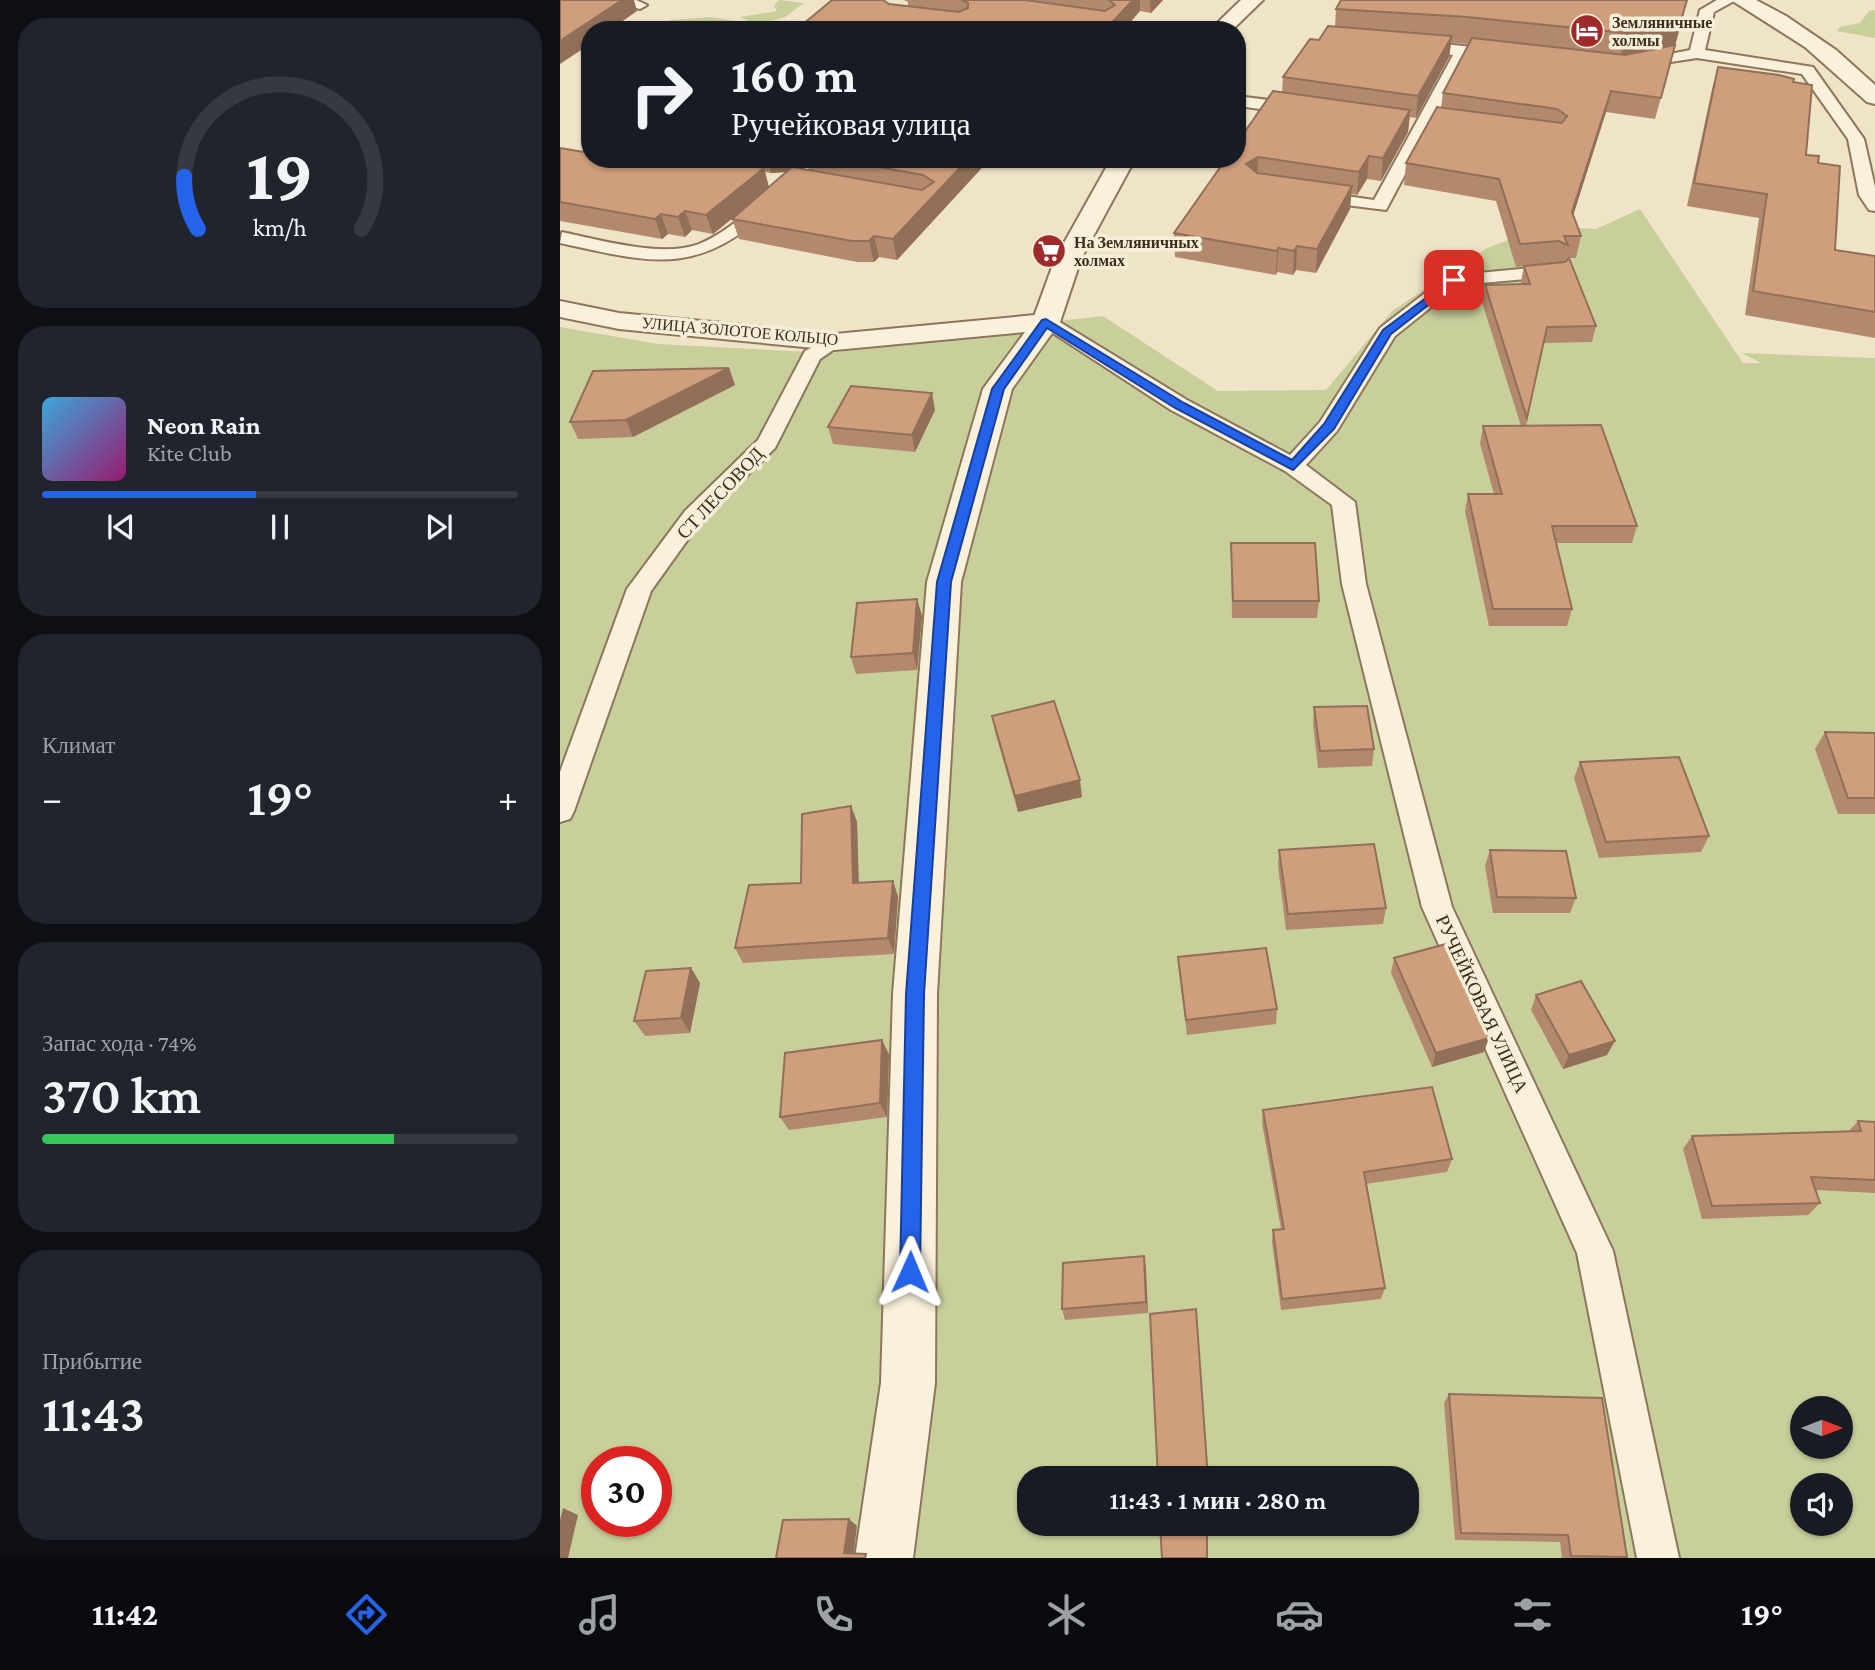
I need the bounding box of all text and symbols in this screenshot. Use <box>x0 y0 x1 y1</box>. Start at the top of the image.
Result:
hotel icon: Земляничные холмы <box>1568 12 1606 50</box>
place label: Земляничные холмы <box>1612 14 1712 49</box>
text: 160 m <box>731 48 857 103</box>
icon: right <box>616 49 707 140</box>
text: Ручейковая улица <box>731 106 971 142</box>
text: 19 <box>247 134 313 215</box>
text: km/h <box>253 214 307 241</box>
supermarket icon: На Земляничных холмах <box>1030 232 1068 270</box>
place label: На Земляничных холмах <box>1074 234 1199 269</box>
pin <box>1424 250 1484 310</box>
icon: arrive <box>1435 261 1473 299</box>
street label: УЛИЦА ЗОЛОТОЕ КОЛЬЦО <box>641 314 839 349</box>
text: Neon Rain <box>147 411 261 440</box>
text: Kite Club <box>147 440 232 466</box>
street label: СТ ЛЕСОВОД <box>672 443 768 543</box>
icon: previous <box>102 508 140 546</box>
icon: pause <box>261 508 299 546</box>
icon: next <box>420 508 458 546</box>
text: Климат <box>42 732 115 758</box>
text: 19° <box>247 768 313 826</box>
text: − <box>42 777 62 819</box>
text: + <box>498 777 518 819</box>
street label: РУЧЕЙКОВАЯ УЛИЦА <box>1432 912 1533 1097</box>
text: Запас хода · 74% <box>42 1030 197 1056</box>
text: 370 km <box>42 1066 201 1124</box>
position arrow <box>873 1235 947 1309</box>
text: Прибытие <box>42 1348 142 1374</box>
text: 11:43 <box>42 1384 145 1442</box>
north arrow <box>1790 1396 1853 1460</box>
map controls <box>1790 1396 1853 1536</box>
speed limit sign: 30 <box>581 1446 672 1537</box>
button: sound <box>1790 1473 1853 1536</box>
text: 11:43 · 1 мин · 280 m <box>1110 1486 1326 1515</box>
icon: directions <box>342 1590 391 1639</box>
icon: music <box>575 1590 624 1639</box>
icon: phone <box>809 1590 858 1639</box>
icon: climate <box>1042 1590 1091 1639</box>
icon: car <box>1275 1590 1324 1639</box>
icon: filters <box>1508 1590 1557 1639</box>
text: 11:42 <box>92 1596 158 1632</box>
text: 19° <box>1741 1596 1783 1632</box>

